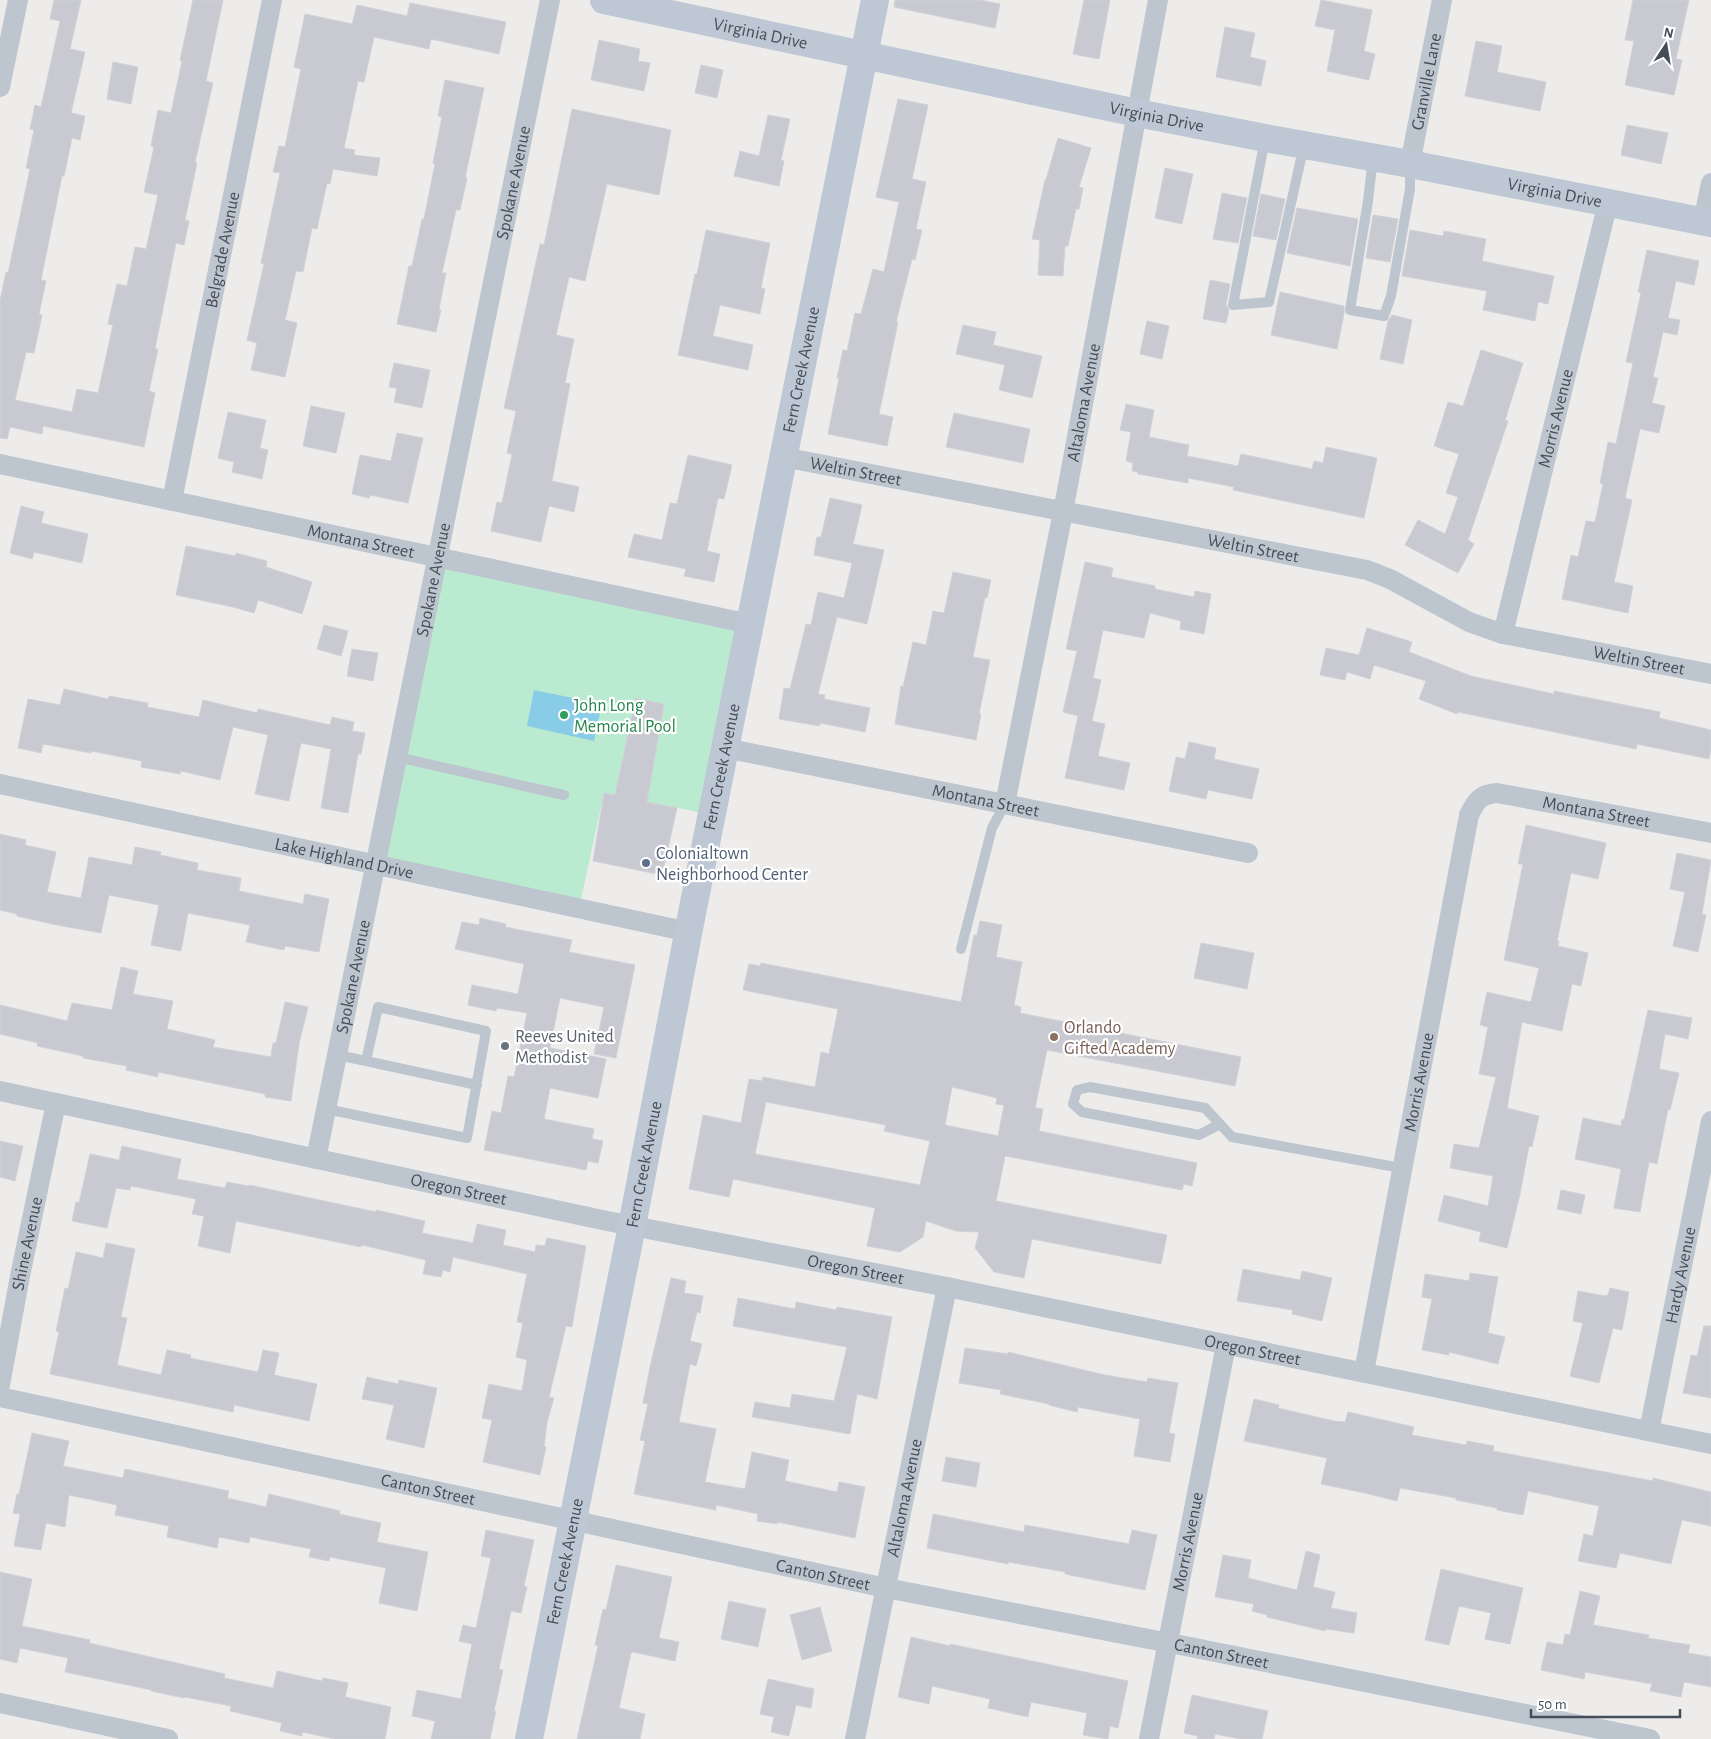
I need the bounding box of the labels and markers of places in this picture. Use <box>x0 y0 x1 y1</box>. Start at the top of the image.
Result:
place label: John Long Memorial Pool <box>574 697 676 736</box>
marker: John Long Memorial Pool <box>558 709 570 721</box>
place label: Colonialtown Neighborhood Center <box>656 845 808 884</box>
marker: Colonialtown Neighborhood Center <box>640 857 652 869</box>
place label: Orlando Gifted Academy <box>1064 1019 1176 1058</box>
place label: Reeves United Methodist <box>515 1028 614 1067</box>
marker: Orlando Gifted Academy <box>1048 1031 1060 1043</box>
marker: Reeves United Methodist <box>499 1040 511 1052</box>

